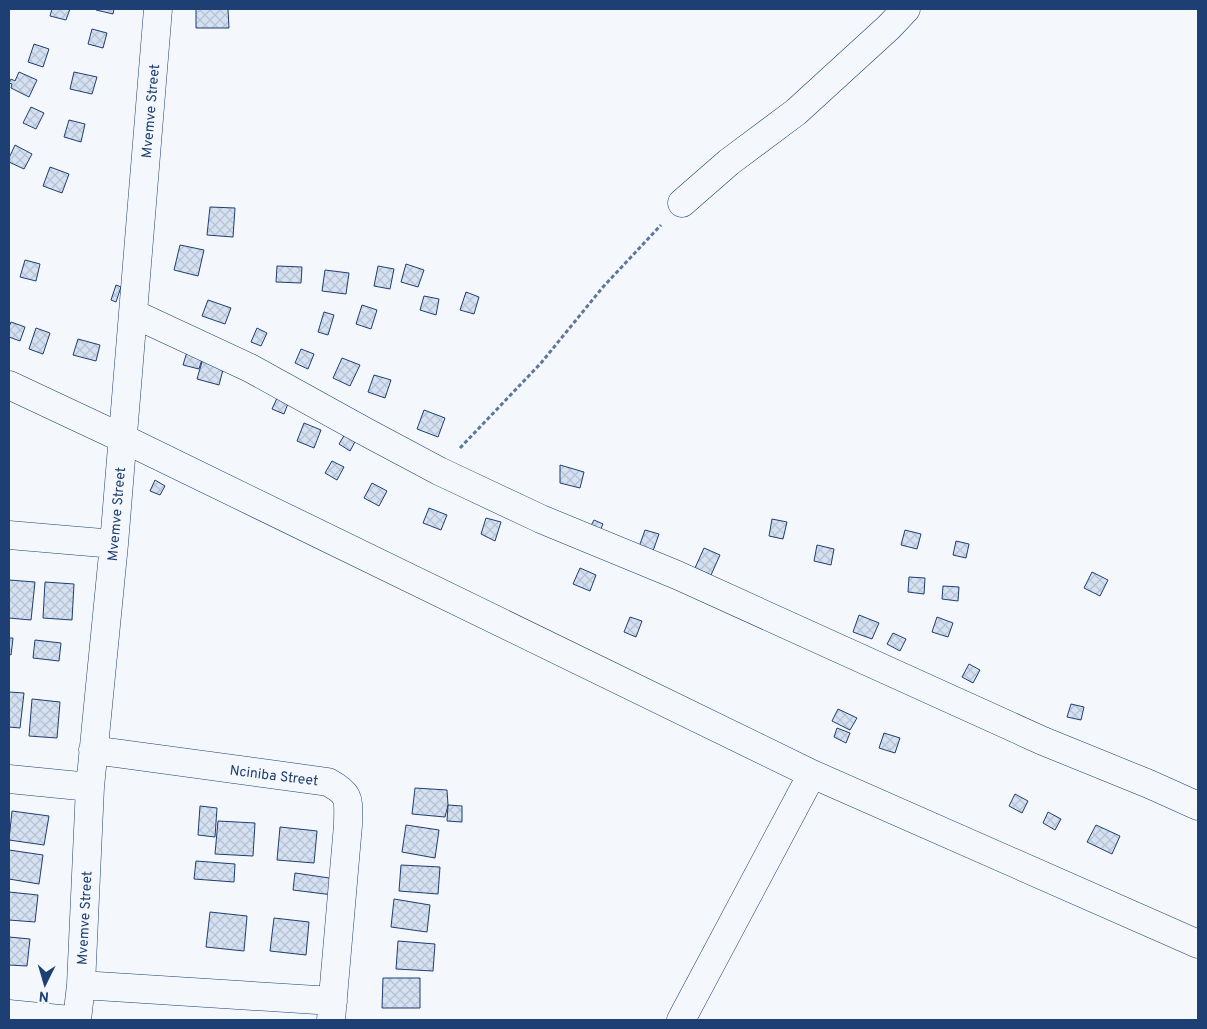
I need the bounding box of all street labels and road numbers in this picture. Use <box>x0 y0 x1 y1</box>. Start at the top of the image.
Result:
street label: Mvemve Street <box>139 63 164 159</box>
street label: Mvemve Street <box>105 466 130 562</box>
street label: Nciniba Street <box>229 763 319 790</box>
street label: Mvemve Street <box>75 871 96 966</box>

